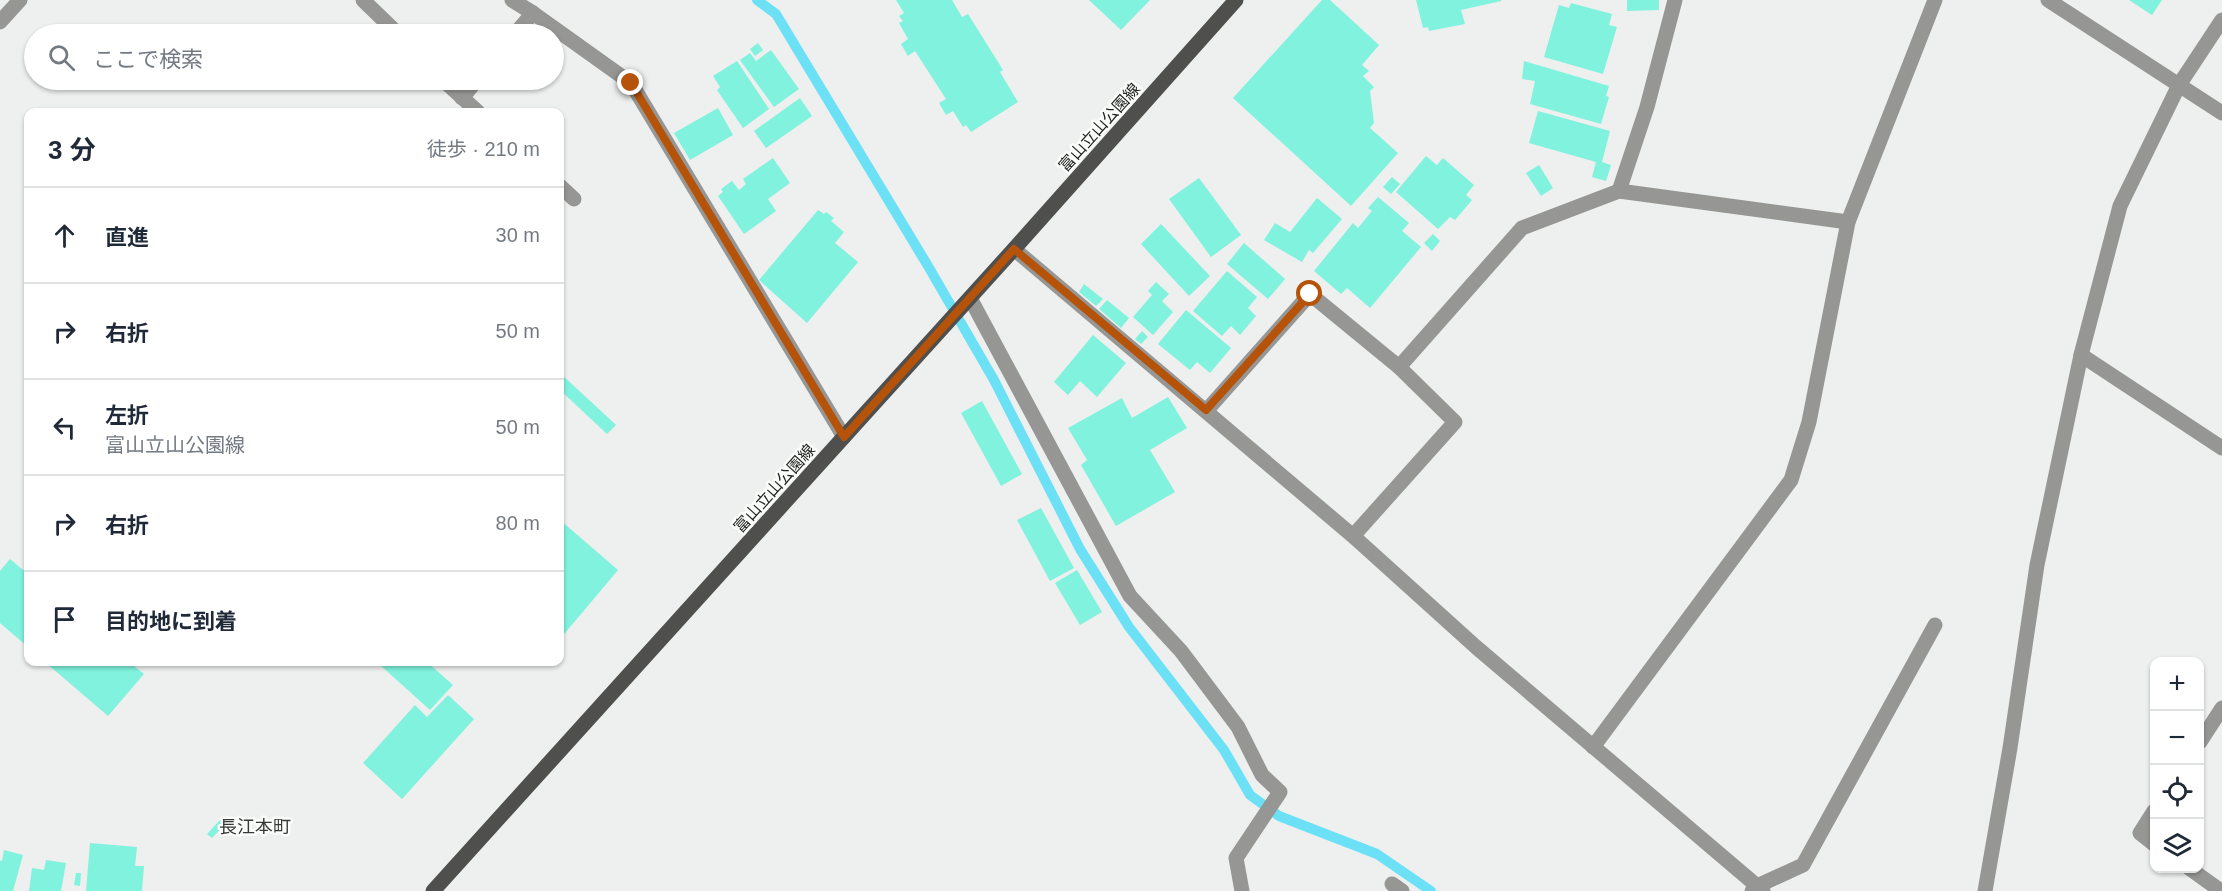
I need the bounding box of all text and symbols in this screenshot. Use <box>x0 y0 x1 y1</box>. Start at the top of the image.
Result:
search box <box>24 24 564 90</box>
icon: search <box>45 41 78 74</box>
text: ここで検索 <box>93 47 203 72</box>
route end <box>617 69 643 95</box>
street label: 富山立山公園線 <box>1056 80 1143 175</box>
text: 3 分 <box>48 135 96 165</box>
text: 徒歩 · 210 m <box>427 138 540 160</box>
icon: ahead <box>48 219 81 252</box>
text: 30 m <box>496 224 540 246</box>
text: 直進 <box>105 225 149 250</box>
route start <box>1296 280 1322 306</box>
icon: right <box>48 315 81 348</box>
text: 50 m <box>496 320 540 342</box>
text: 右折 <box>105 321 149 346</box>
text: 左折 <box>105 403 149 428</box>
icon: left <box>48 411 81 444</box>
text: 50 m <box>496 416 540 438</box>
text: 富山立山公園線 <box>105 434 245 456</box>
street label: 富山立山公園線 <box>731 441 818 536</box>
icon: right <box>48 507 81 540</box>
text: 80 m <box>496 512 540 534</box>
text: 右折 <box>105 513 149 538</box>
icon: arrive <box>48 603 81 636</box>
text: 目的地に到着 <box>105 609 237 634</box>
map controls <box>2150 657 2204 873</box>
button: + <box>2150 657 2204 711</box>
button: − <box>2150 711 2204 765</box>
button: locate <box>2150 765 2204 819</box>
district label: 長江本町 <box>219 817 291 837</box>
button: layers <box>2150 819 2204 873</box>

